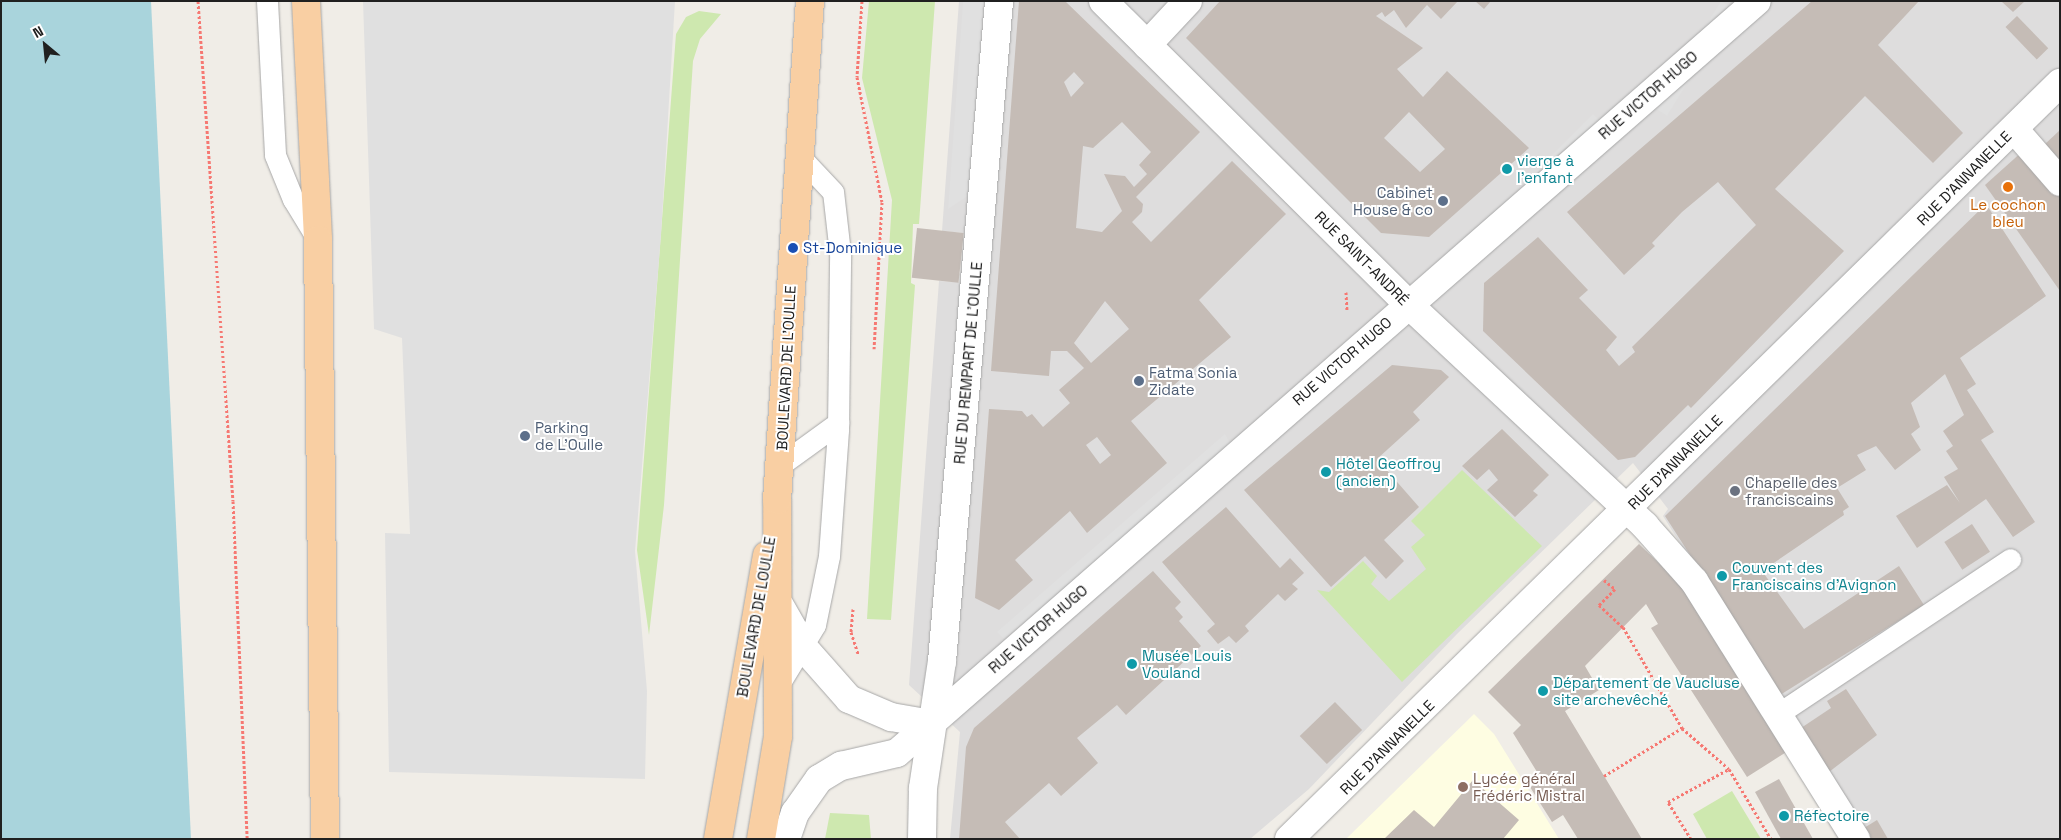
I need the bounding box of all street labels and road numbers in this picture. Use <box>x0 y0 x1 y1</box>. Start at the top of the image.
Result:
street label: RUE VICTOR HUGO <box>1595 47 1701 143</box>
street label: RUE D'ANNANELLE <box>1913 127 2015 229</box>
street label: RUE SAINT-ANDRÉ <box>1311 207 1413 309</box>
street label: RUE DU REMPART DE L'OULLE <box>950 261 986 465</box>
street label: BOULEVARD DE L'OULLE <box>773 285 799 451</box>
street label: RUE VICTOR HUGO <box>1289 313 1395 409</box>
street label: RUE D'ANNANELLE <box>1624 411 1726 513</box>
street label: BOULEVARD DE LOULLE <box>733 535 779 699</box>
street label: RUE VICTOR HUGO <box>985 581 1091 677</box>
street label: RUE D'ANNANELLE <box>1336 696 1438 798</box>

